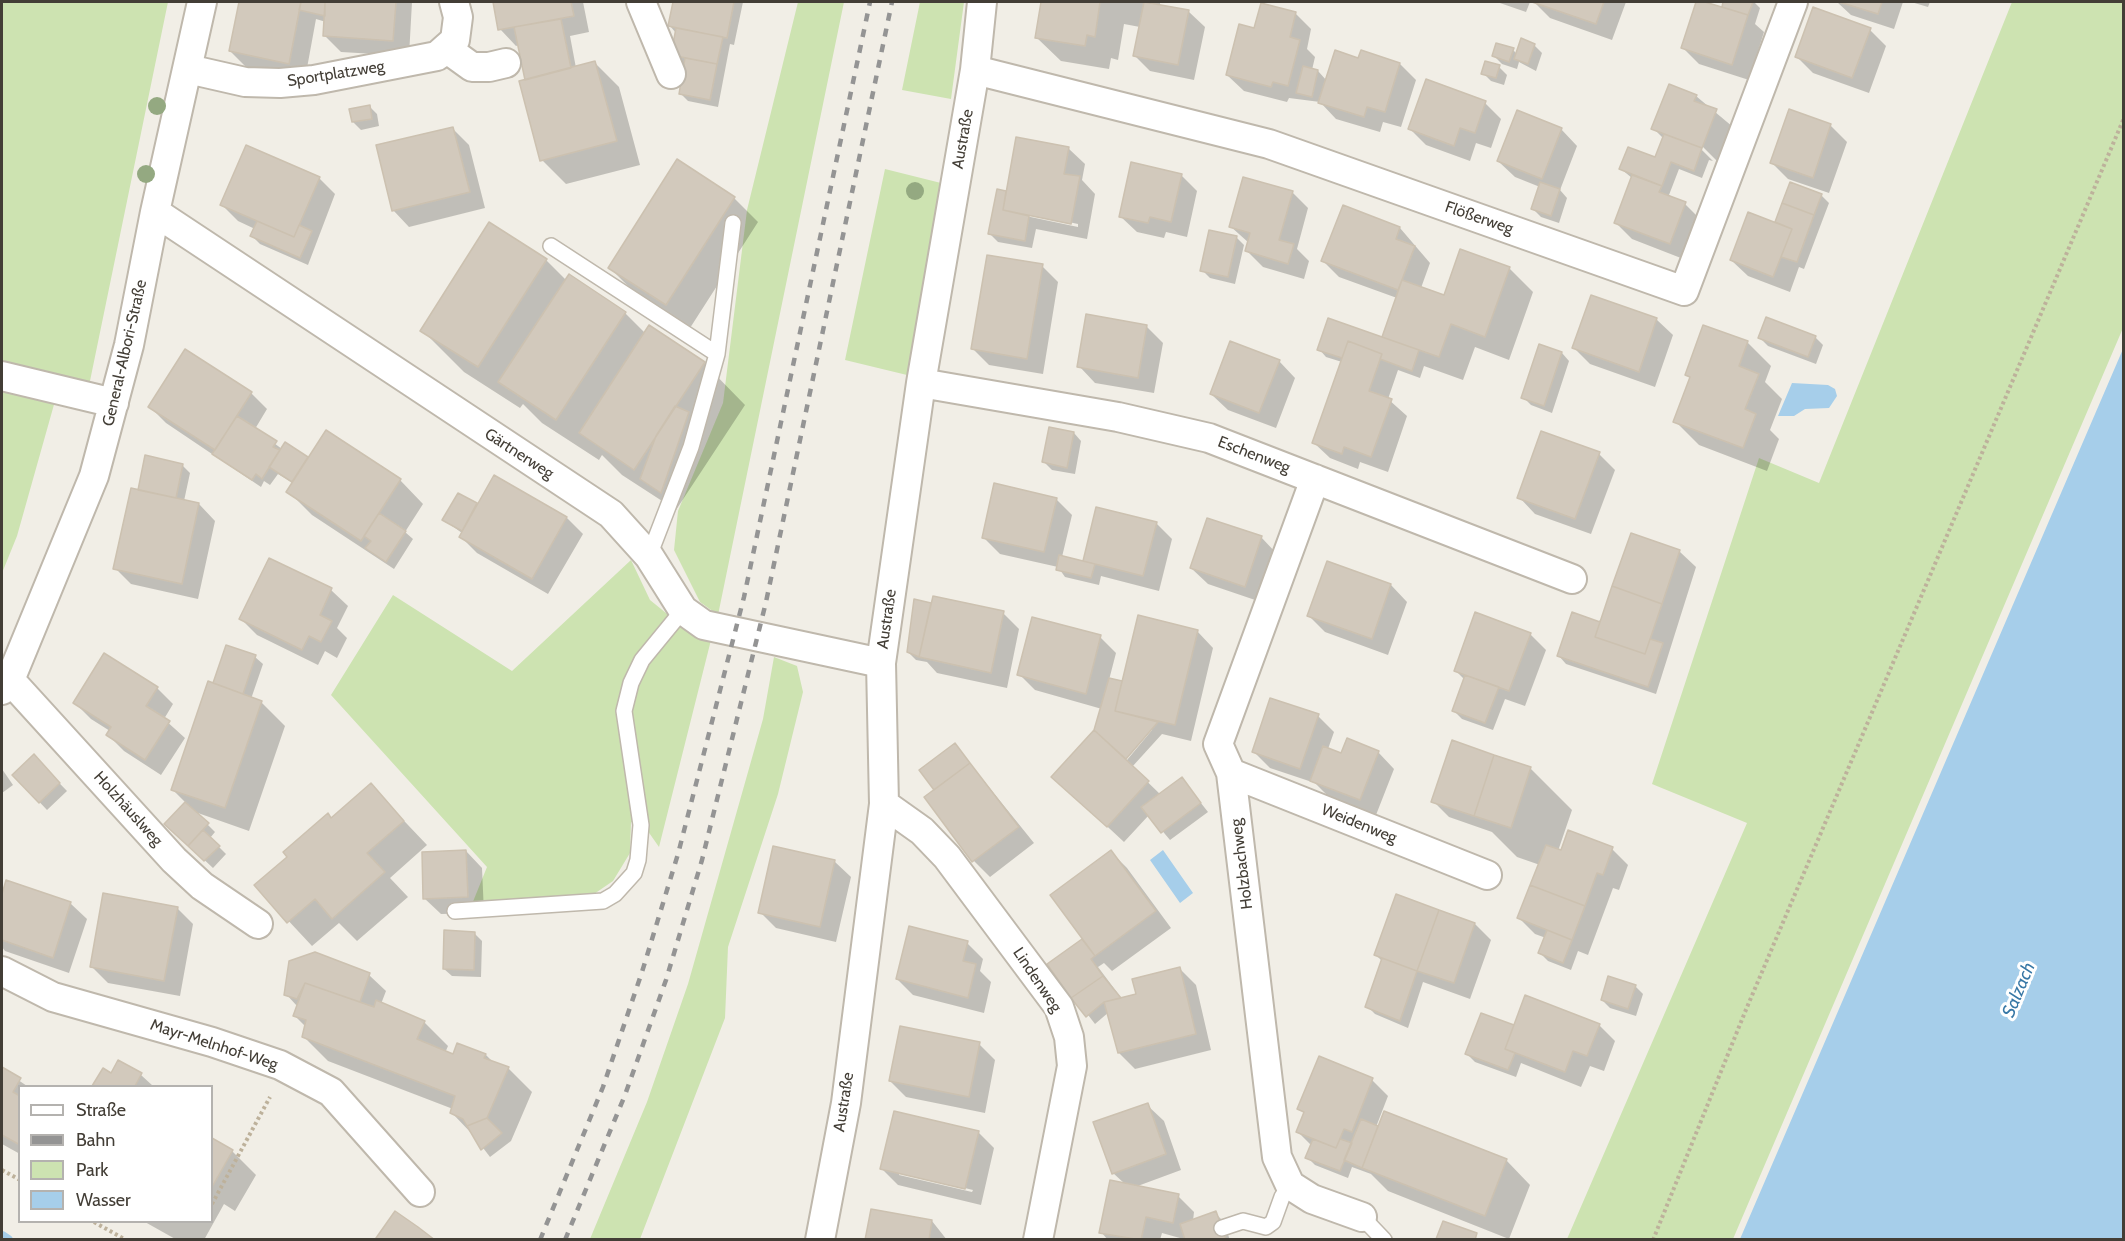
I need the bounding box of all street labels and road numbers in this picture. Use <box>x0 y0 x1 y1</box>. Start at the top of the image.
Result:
street label: Sportplatzweg <box>286 57 386 91</box>
street label: Austraße <box>948 108 978 170</box>
street label: Flößerweg <box>1442 197 1516 239</box>
street label: General-Albori-Straße <box>99 278 151 428</box>
street label: Gärtnerweg <box>481 425 557 483</box>
street label: Eschenweg <box>1215 432 1293 478</box>
street label: Austraße <box>873 588 901 650</box>
street label: Holzhäuslweg <box>89 768 167 850</box>
street label: Weidenweg <box>1318 800 1400 848</box>
street label: Holzbachweg <box>1227 818 1257 910</box>
street label: Lindenweg <box>1008 944 1066 1016</box>
street label: Mayr-Melnhof-Weg <box>148 1015 280 1075</box>
street label: Austraße <box>830 1071 858 1133</box>

